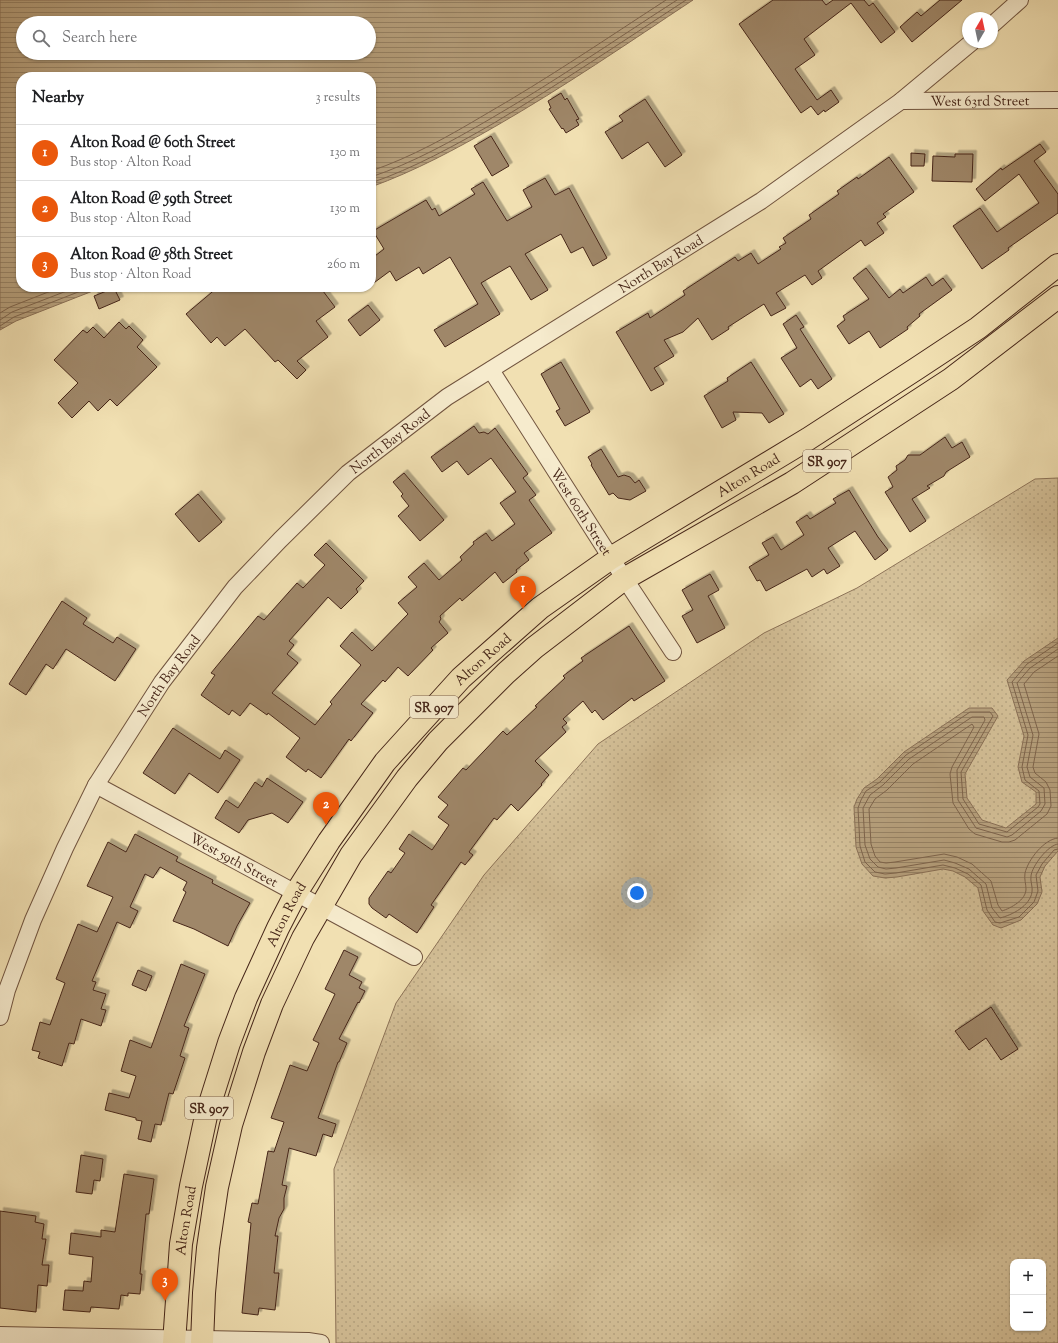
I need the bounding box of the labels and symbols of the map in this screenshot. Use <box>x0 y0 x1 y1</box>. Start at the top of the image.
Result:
north arrow <box>962 12 998 48</box>
street label: West 63rd Street <box>931 92 1030 113</box>
street label: North Bay Road <box>616 231 708 299</box>
street label: North Bay Road <box>347 405 435 480</box>
street label: Alton Road <box>714 450 785 504</box>
road number: SR 907 <box>803 450 851 472</box>
street label: West 60th Street <box>544 465 615 561</box>
pin: 1 <box>510 576 536 609</box>
street label: Alton Road <box>451 630 517 691</box>
street label: North Bay Road <box>134 632 207 721</box>
road number: SR 907 <box>410 696 458 718</box>
pin: 2 <box>313 792 339 825</box>
street label: West 59th Street <box>185 829 281 894</box>
street label: Alton Road <box>263 879 312 951</box>
your location <box>627 883 647 903</box>
road number: SR 907 <box>185 1097 233 1119</box>
street label: Alton Road <box>172 1184 203 1256</box>
pin: 3 <box>152 1268 178 1301</box>

